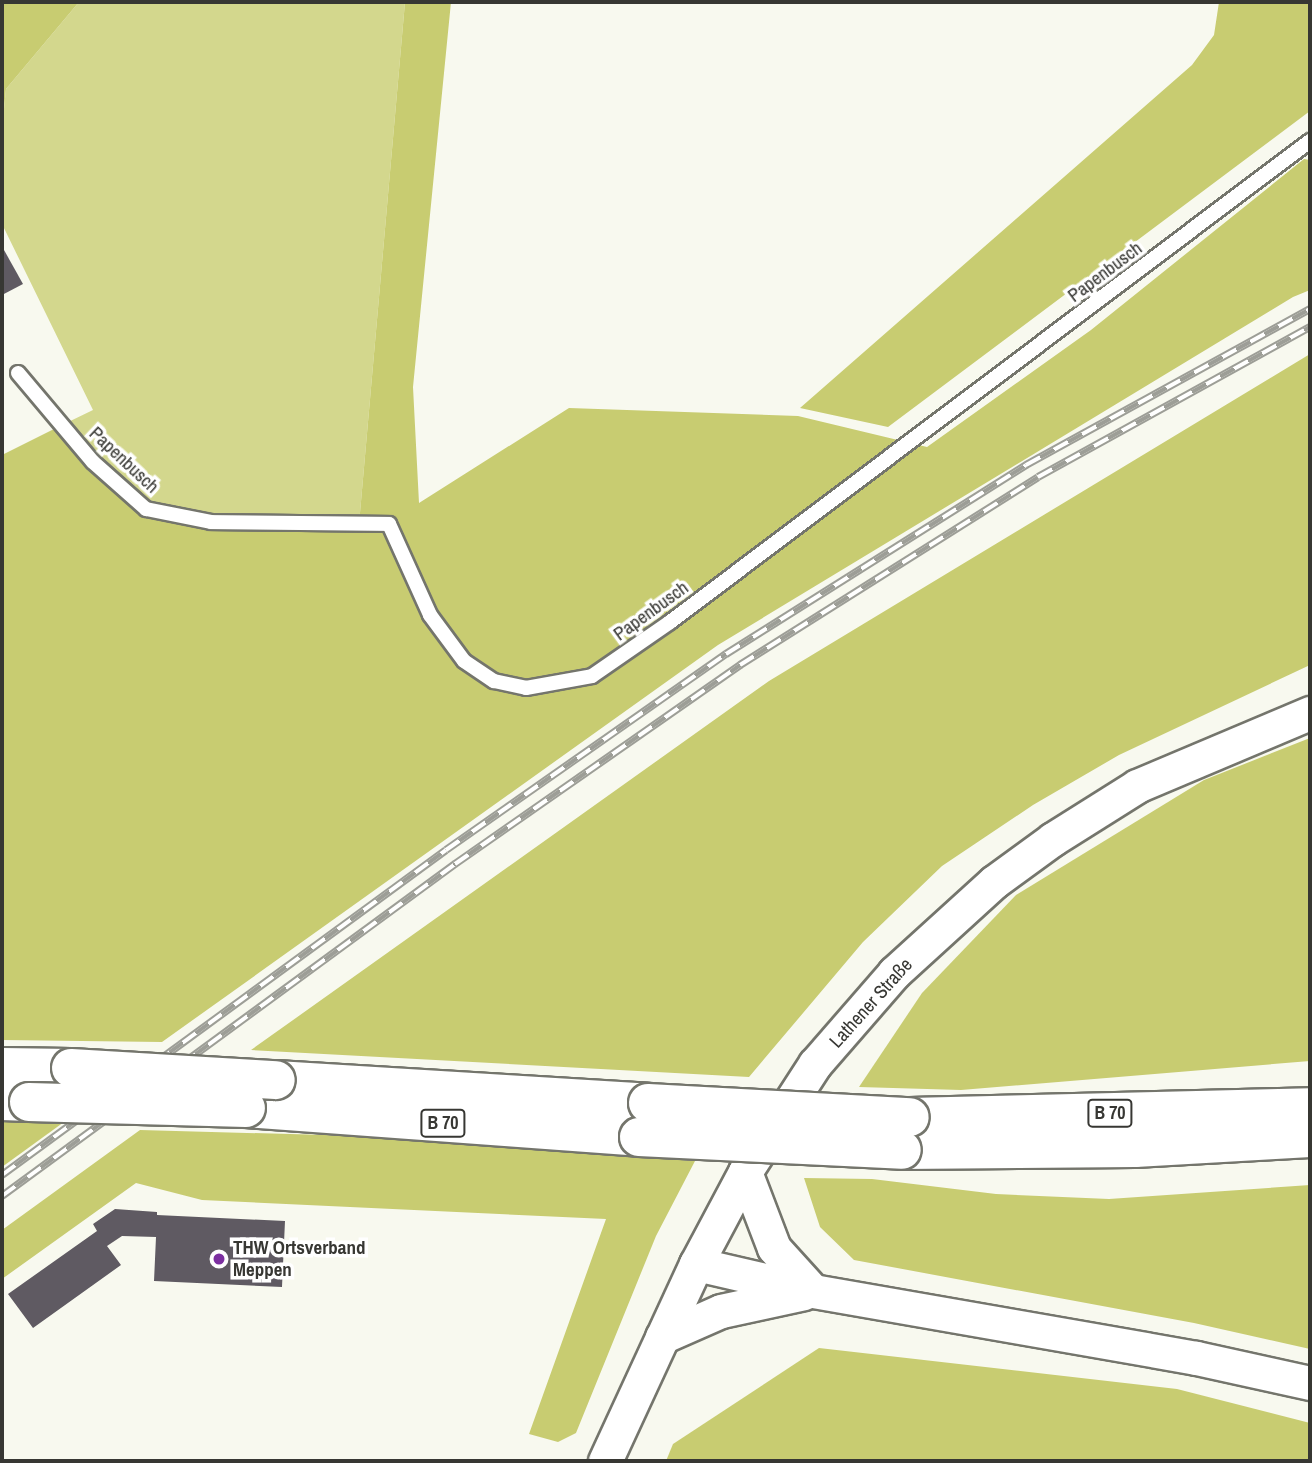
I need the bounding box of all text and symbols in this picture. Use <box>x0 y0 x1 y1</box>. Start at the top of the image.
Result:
street label: Papenbusch <box>1064 237 1146 307</box>
street label: Papenbusch <box>85 422 163 498</box>
street label: Papenbusch <box>609 576 693 646</box>
street label: Lathener Straße <box>825 954 917 1052</box>
road number: B 70 <box>1087 1098 1133 1128</box>
road number: B 70 <box>420 1108 466 1138</box>
place label: THW Ortsverband Meppen <box>233 1237 365 1281</box>
marker: THW Ortsverband Meppen <box>211 1251 227 1267</box>

